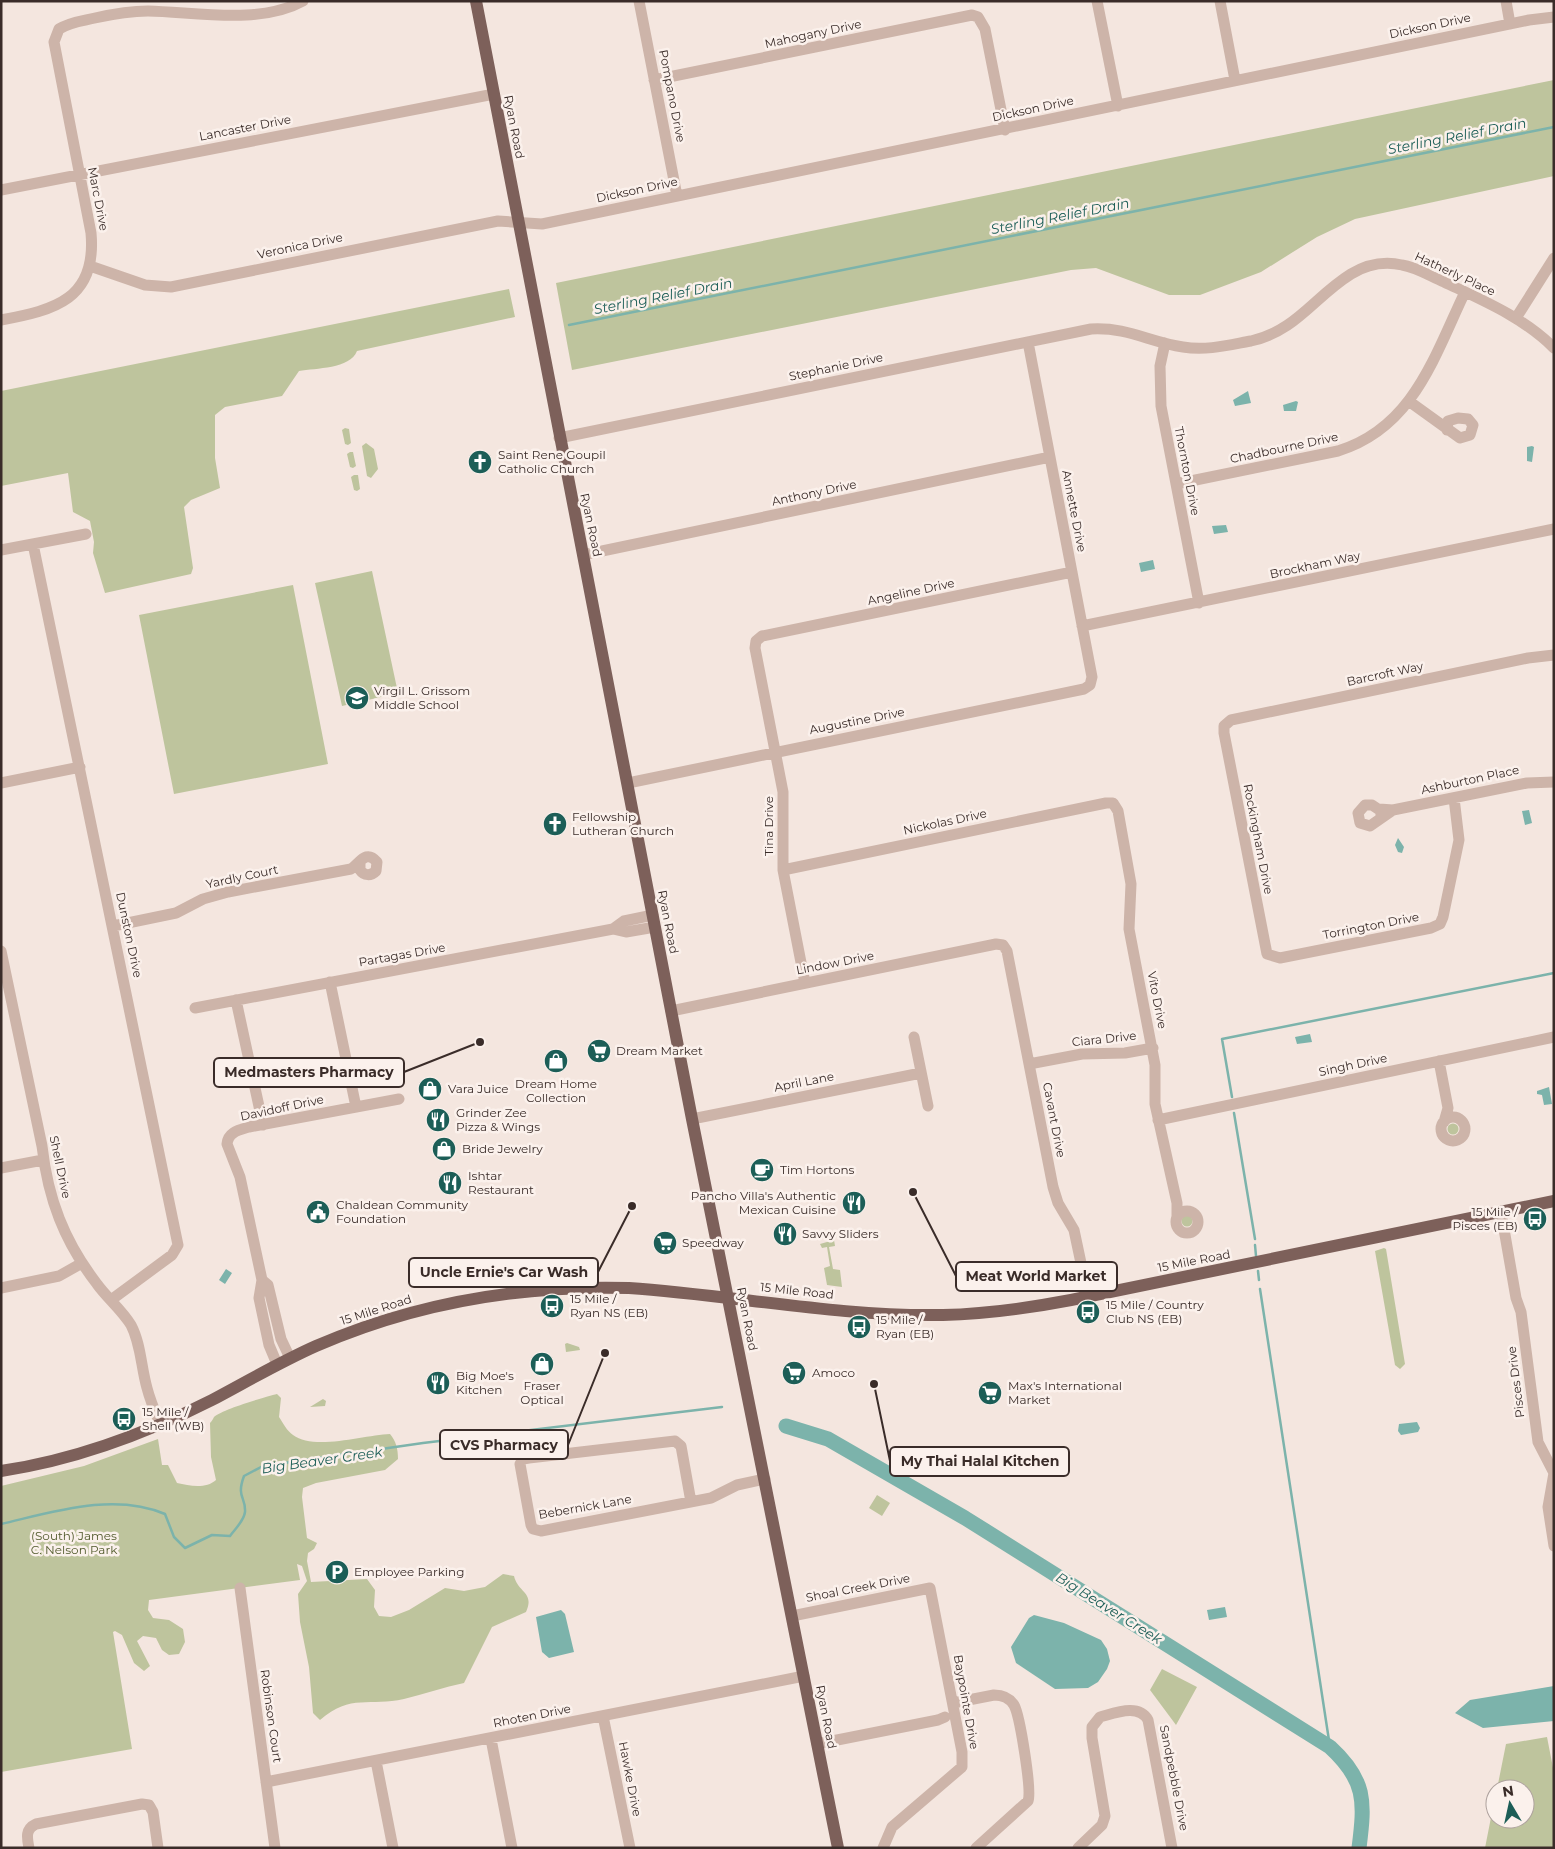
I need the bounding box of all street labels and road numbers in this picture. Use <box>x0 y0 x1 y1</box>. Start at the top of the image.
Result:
street label: Dickson Drive <box>1388 10 1472 41</box>
street label: Mahogany Drive <box>763 16 863 51</box>
street label: Pompano Drive <box>656 48 689 144</box>
street label: Dickson Drive <box>991 93 1075 124</box>
street label: Ryan Road <box>501 94 528 160</box>
street label: Lancaster Drive <box>198 111 292 144</box>
street label: Marc Drive <box>85 166 112 232</box>
street label: Dickson Drive <box>595 174 679 205</box>
street label: Veronica Drive <box>256 229 344 262</box>
street label: Hatherly Place <box>1412 248 1498 299</box>
street label: Stephanie Drive <box>788 349 884 384</box>
street label: Thornton Drive <box>1172 425 1203 517</box>
street label: Chadbourne Drive <box>1228 429 1339 466</box>
street label: Annette Drive <box>1059 469 1090 553</box>
street label: Anthony Drive <box>770 476 858 509</box>
street label: Ryan Road <box>577 492 606 558</box>
street label: Brockham Way <box>1268 547 1362 581</box>
street label: Angeline Drive <box>866 575 956 608</box>
street label: Barcroft Way <box>1345 658 1425 689</box>
street label: Augustine Drive <box>808 704 906 737</box>
street label: Ashburton Place <box>1419 762 1520 797</box>
street label: Rockingham Drive <box>1240 782 1277 895</box>
street label: Tina Drive <box>761 796 776 856</box>
street label: Nickolas Drive <box>902 805 988 838</box>
street label: Yardly Court <box>205 862 279 891</box>
street label: Ryan Road <box>655 889 682 955</box>
street label: Dunston Drive <box>113 891 146 979</box>
street label: Torrington Drive <box>1322 909 1420 942</box>
street label: Partagas Drive <box>357 939 447 970</box>
street label: Lindow Drive <box>795 948 875 977</box>
street label: Vito Drive <box>1145 970 1170 1030</box>
street label: Ciara Drive <box>1071 1028 1137 1049</box>
street label: Singh Drive <box>1317 1050 1389 1079</box>
street label: April Lane <box>773 1068 835 1095</box>
street label: Cavant Drive <box>1040 1081 1069 1159</box>
street label: Davidoff Drive <box>239 1091 325 1124</box>
street label: Shell Drive <box>47 1134 74 1200</box>
street label: 15 Mile Road <box>1156 1246 1232 1275</box>
street label: 15 Mile Road <box>759 1279 835 1302</box>
street label: Ryan Road <box>734 1286 761 1352</box>
street label: 15 Mile Road <box>338 1291 413 1328</box>
street label: Pisces Drive <box>1504 1345 1527 1419</box>
street label: Bebernick Lane <box>537 1491 633 1522</box>
street label: Shoal Creek Drive <box>805 1570 911 1605</box>
street label: Baypointe Drive <box>951 1653 982 1750</box>
street label: Robinson Court <box>258 1668 285 1764</box>
street label: Ryan Road <box>813 1684 840 1750</box>
street label: Rhoten Drive <box>492 1701 572 1730</box>
street label: Sandpebble Drive <box>1157 1724 1192 1832</box>
street label: Hawke Drive <box>616 1740 645 1818</box>

